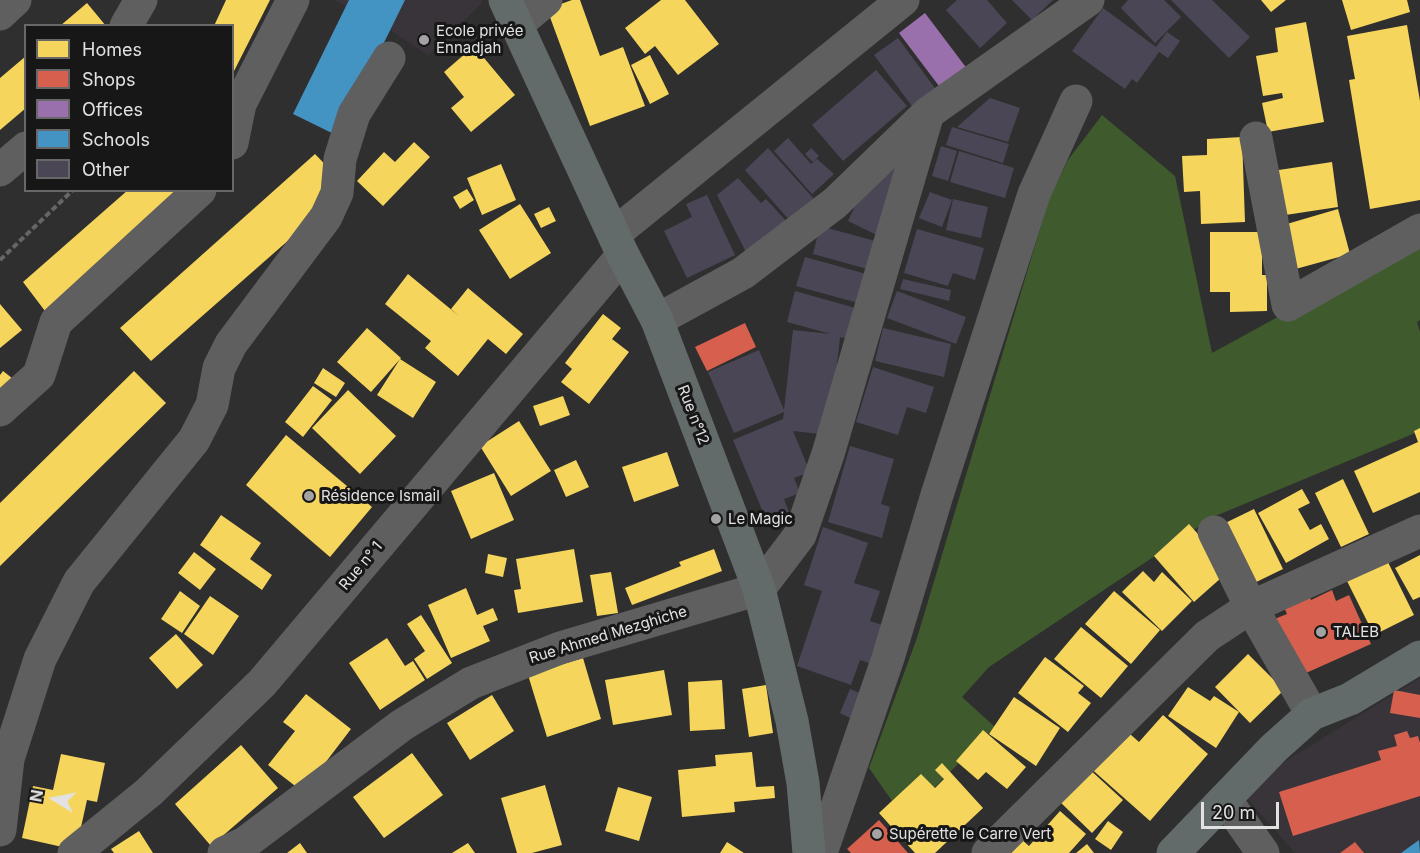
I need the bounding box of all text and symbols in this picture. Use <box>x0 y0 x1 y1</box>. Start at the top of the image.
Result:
place label: Ecole privée Ennadjah <box>436 22 524 57</box>
legend <box>24 24 234 192</box>
marker: Ecole privée Ennadjah <box>417 33 431 47</box>
text: Homes <box>82 39 142 60</box>
text: Shops <box>82 69 136 90</box>
text: Offices <box>82 99 143 120</box>
text: Schools <box>82 129 150 150</box>
text: Other <box>82 159 130 180</box>
street label: Rue n°12 <box>673 383 713 447</box>
place label: Résidence Ismail <box>321 487 440 505</box>
marker: Résidence Ismail <box>302 489 316 503</box>
place label: Le Magic <box>728 510 793 528</box>
marker: Le Magic <box>709 512 723 526</box>
street label: Rue n° 1 <box>336 538 386 594</box>
street label: Rue Ahmed Mezghiche <box>527 602 689 668</box>
place label: TALEB <box>1333 623 1379 641</box>
marker: TALEB <box>1314 625 1328 639</box>
north arrow <box>24 769 84 829</box>
text: N <box>25 788 47 804</box>
scale bar <box>1204 790 1282 828</box>
text: 20 m <box>1212 802 1255 823</box>
place label: Supérette le Carre Vert <box>889 825 1051 843</box>
marker: Supérette le Carre Vert <box>870 827 884 841</box>

